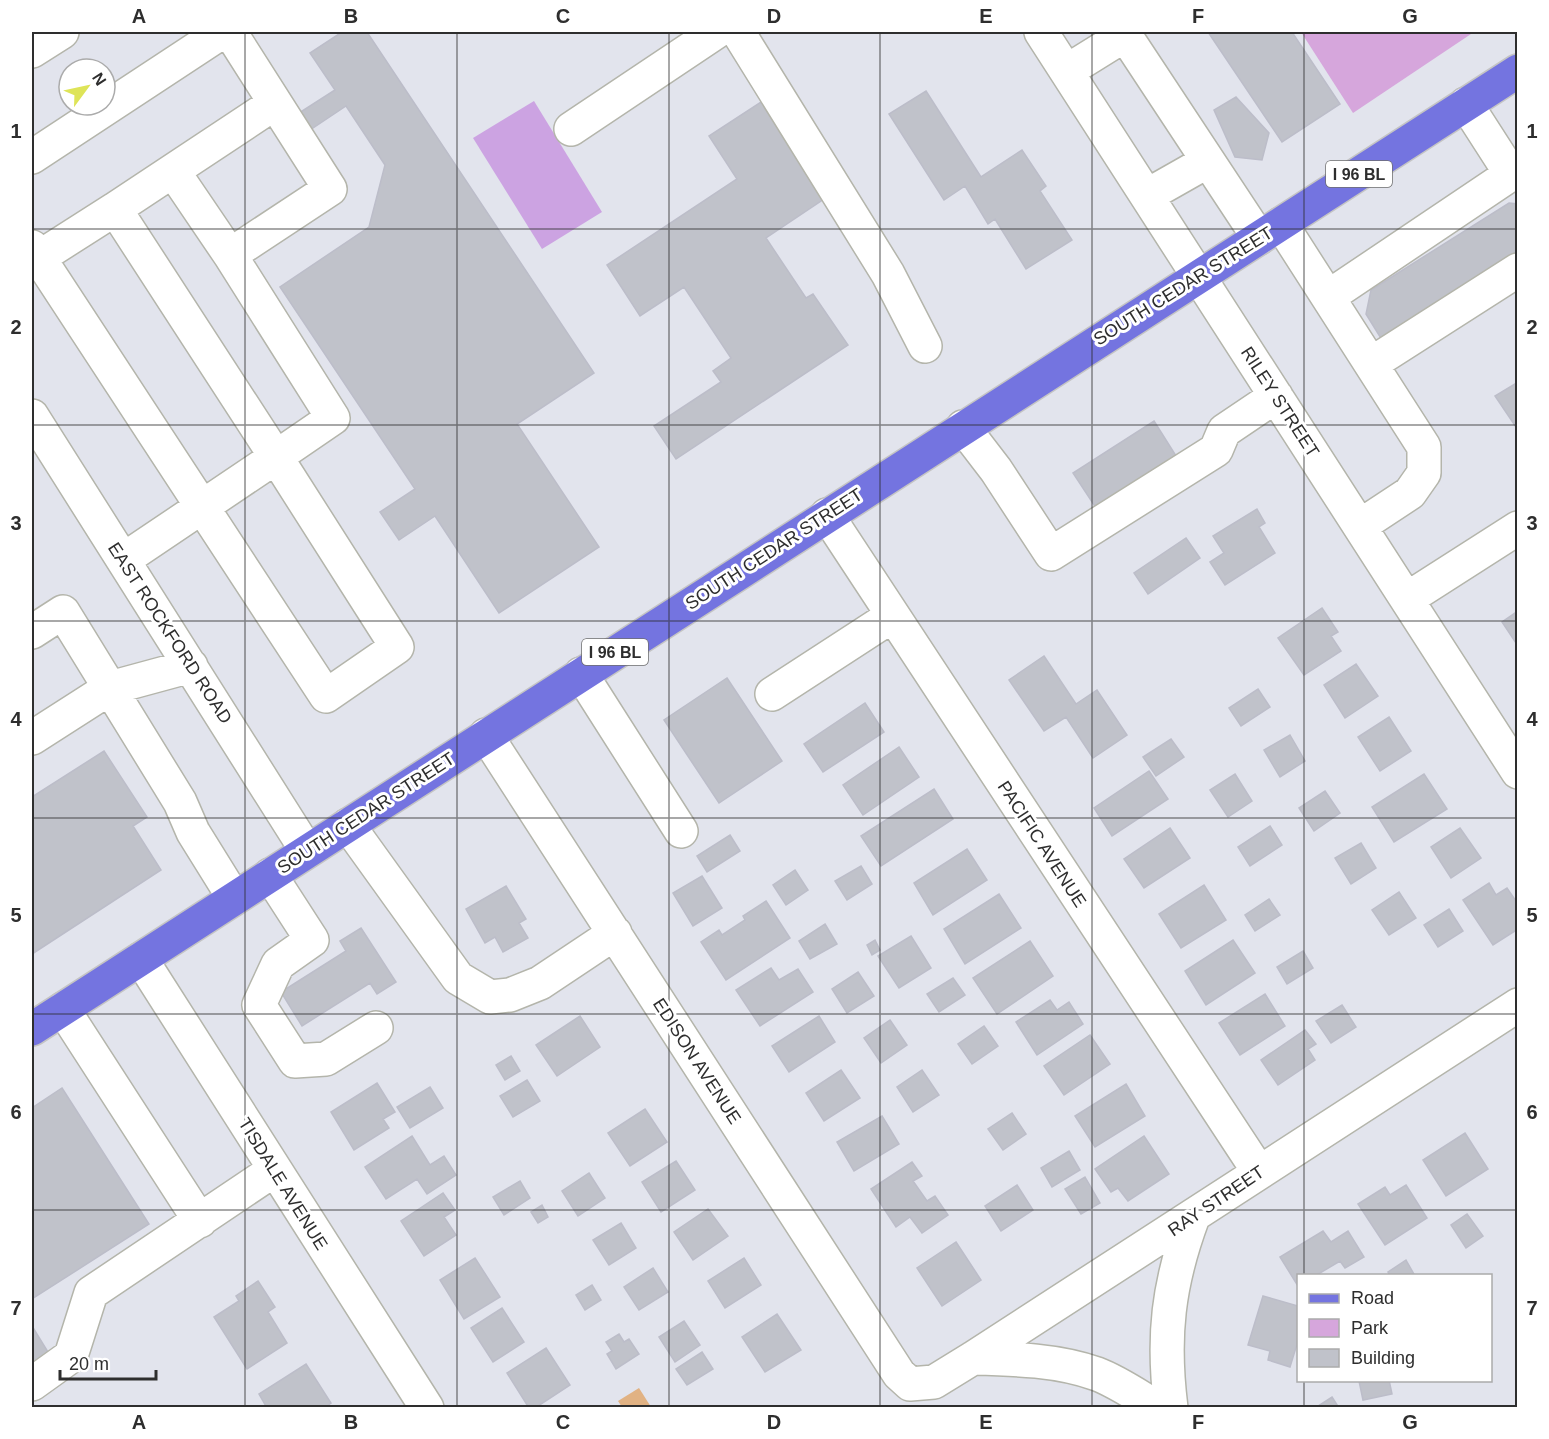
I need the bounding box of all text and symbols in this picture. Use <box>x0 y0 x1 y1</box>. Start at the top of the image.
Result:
text: A <box>132 5 146 27</box>
text: B <box>344 5 358 27</box>
text: C <box>556 5 570 27</box>
text: D <box>767 5 781 27</box>
text: E <box>979 5 993 27</box>
text: F <box>1192 5 1204 27</box>
text: G <box>1402 5 1418 27</box>
north arrow <box>57 57 117 117</box>
text: N <box>89 70 109 89</box>
text: 1 <box>10 120 22 142</box>
text: 1 <box>1526 120 1538 142</box>
road number: I 96 BL <box>1326 161 1392 187</box>
street label: SOUTH CEDAR STREET <box>1090 223 1276 349</box>
text: 2 <box>10 316 22 338</box>
text: 2 <box>1526 316 1538 338</box>
street label: RILEY STREET <box>1237 343 1323 461</box>
street label: SOUTH CEDAR STREET <box>682 484 866 614</box>
text: 3 <box>10 512 22 534</box>
text: 3 <box>1526 512 1538 534</box>
street label: EAST ROCKFORD ROAD <box>104 539 236 727</box>
road number: I 96 BL <box>582 639 648 665</box>
text: 4 <box>10 708 22 730</box>
text: 4 <box>1526 708 1538 730</box>
street label: SOUTH CEDAR STREET <box>274 748 458 878</box>
street label: PACIFIC AVENUE <box>994 777 1090 911</box>
text: 5 <box>10 904 22 926</box>
text: 5 <box>1526 904 1538 926</box>
street label: EDISON AVENUE <box>649 994 745 1128</box>
text: 6 <box>10 1101 22 1123</box>
text: 6 <box>1526 1101 1538 1123</box>
street label: TISDALE AVENUE <box>234 1114 332 1254</box>
street label: RAY STREET <box>1164 1162 1268 1240</box>
legend <box>1297 1274 1492 1382</box>
text: Road <box>1351 1288 1394 1308</box>
text: 7 <box>10 1297 22 1319</box>
text: 7 <box>1526 1297 1538 1319</box>
text: Park <box>1351 1318 1389 1338</box>
scale bar <box>60 1343 156 1381</box>
text: Building <box>1351 1348 1415 1368</box>
text: 20 m <box>69 1354 109 1374</box>
text: A <box>132 1411 146 1433</box>
text: B <box>344 1411 358 1433</box>
text: C <box>556 1411 570 1433</box>
text: D <box>767 1411 781 1433</box>
text: E <box>979 1411 993 1433</box>
text: F <box>1192 1411 1204 1433</box>
text: G <box>1402 1411 1418 1433</box>

